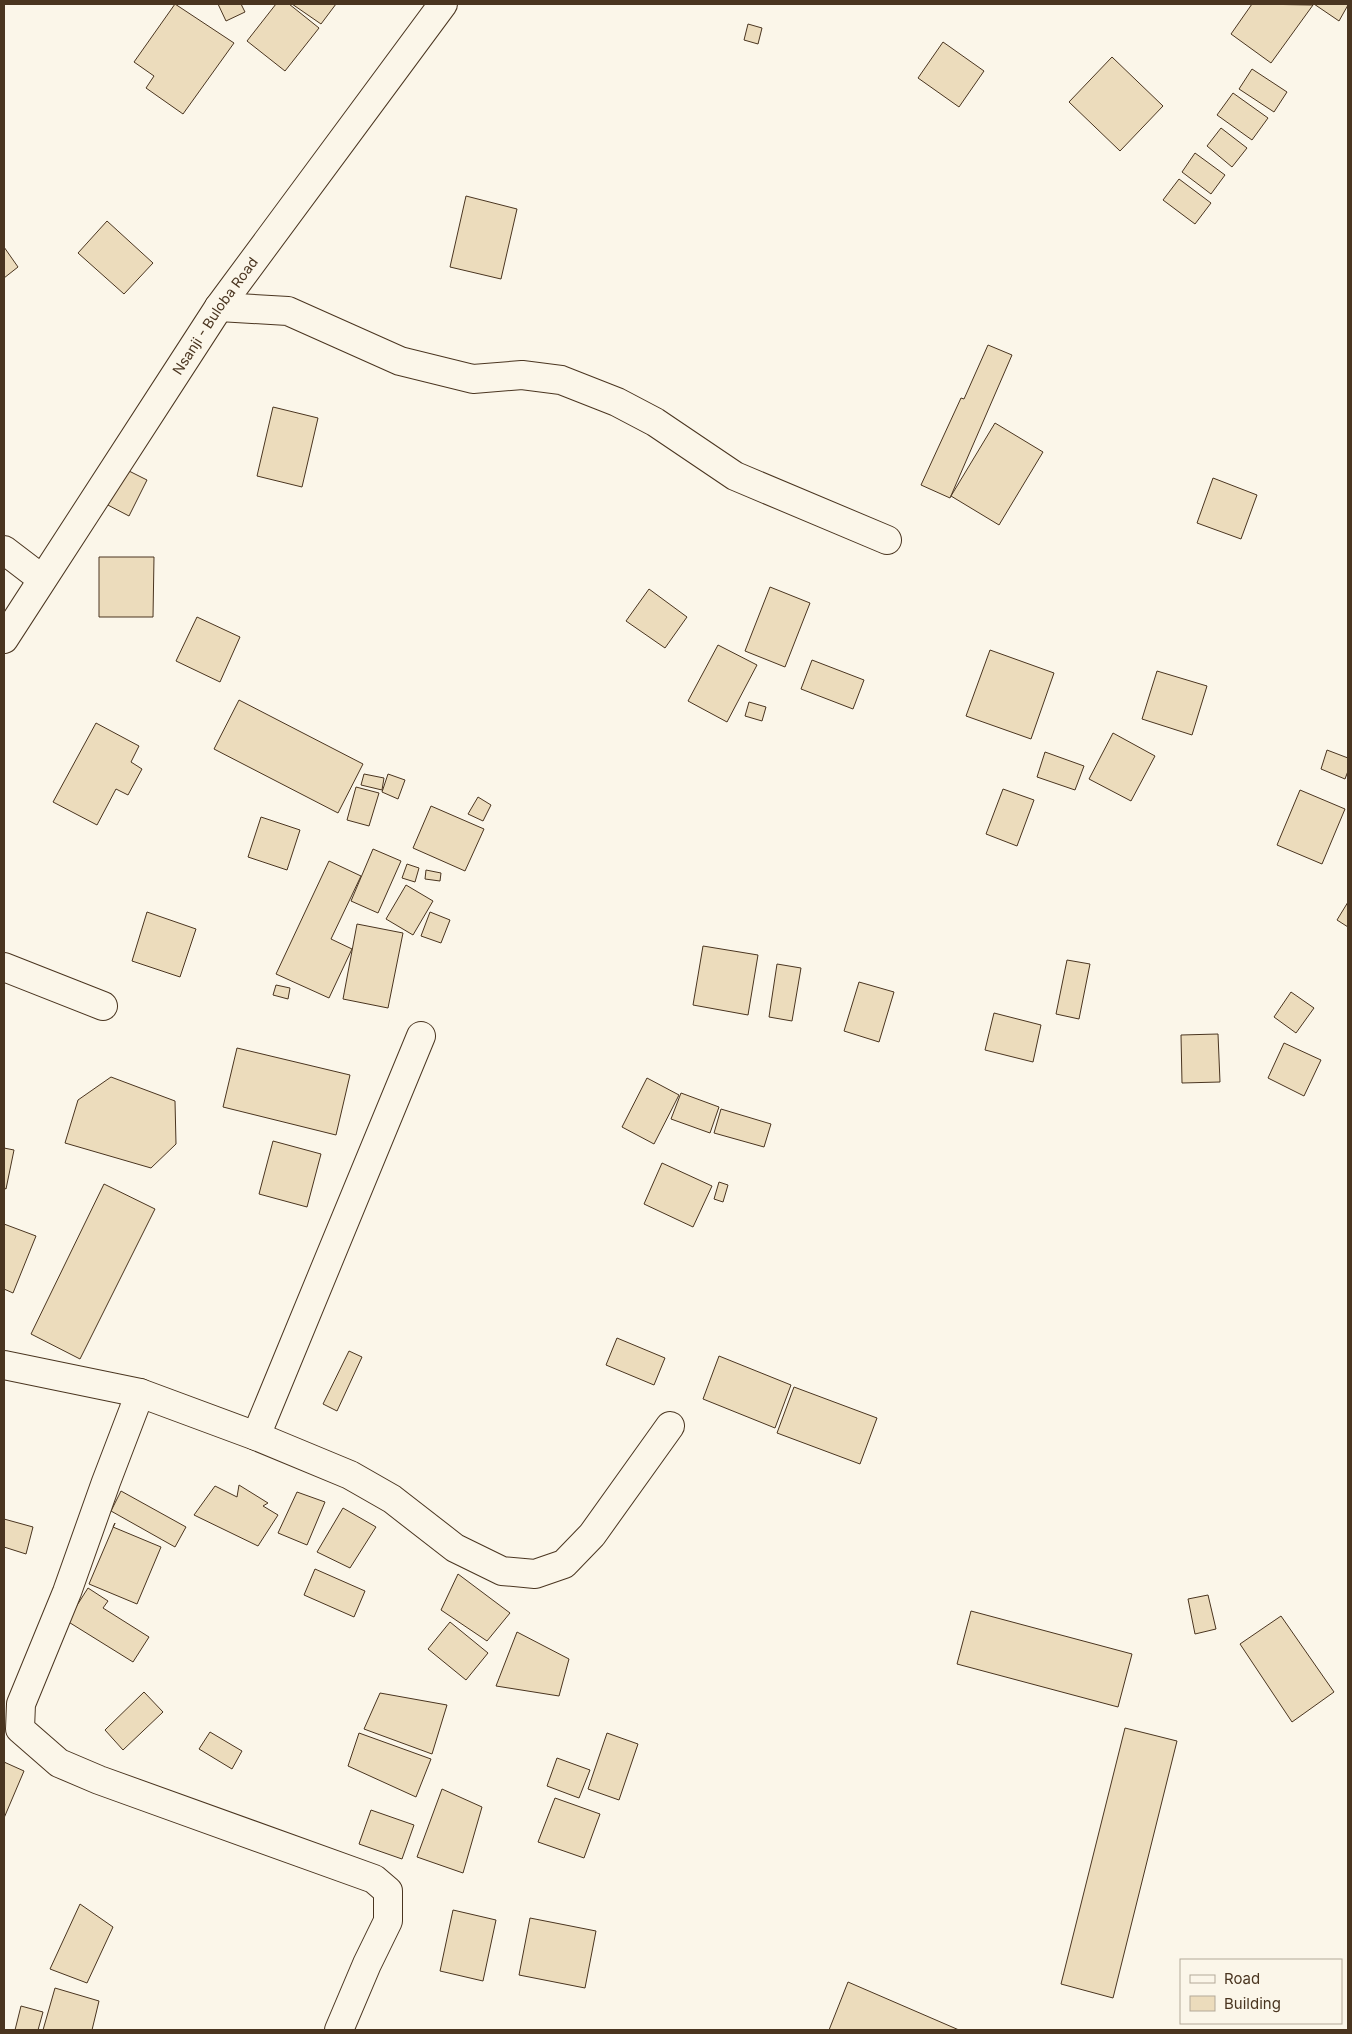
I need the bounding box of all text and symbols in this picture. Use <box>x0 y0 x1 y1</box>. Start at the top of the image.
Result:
street label: Nsanji - Buloba Road <box>169 254 261 378</box>
legend <box>1180 1959 1342 2024</box>
text: Road <box>1224 1969 1260 1988</box>
text: Building <box>1224 1994 1281 2013</box>

